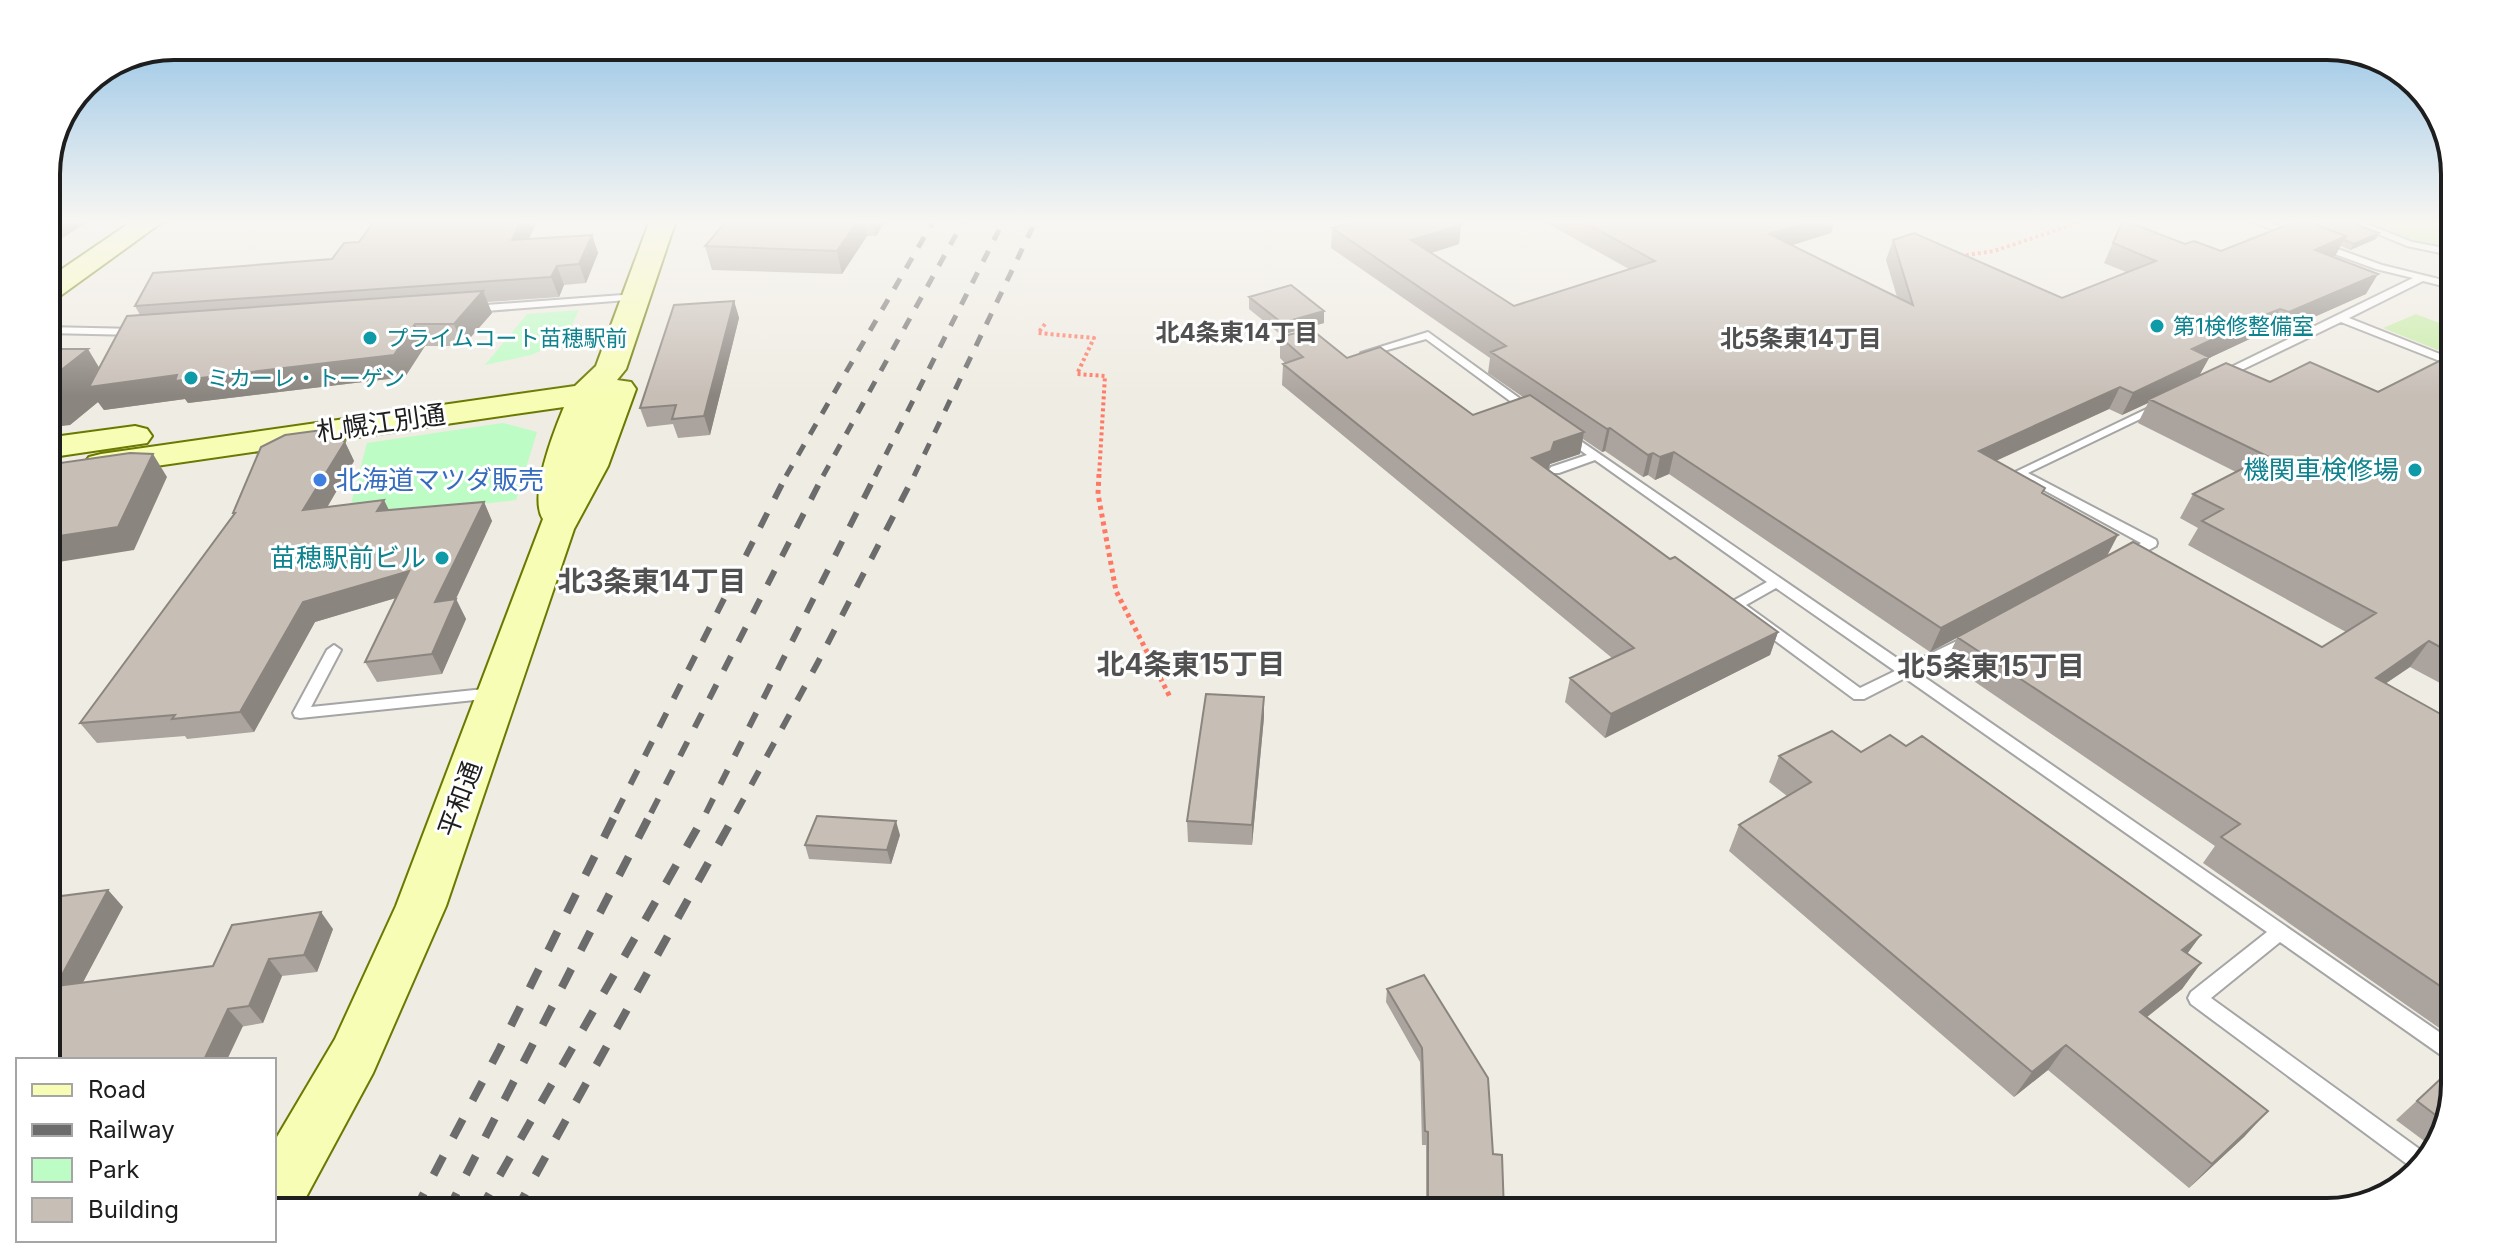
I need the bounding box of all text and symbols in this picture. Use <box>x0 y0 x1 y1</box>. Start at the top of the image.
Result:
place label: 第1検修整備室 <box>2173 313 2314 339</box>
marker: 第1検修整備室 <box>2148 317 2166 335</box>
district label: 北4条東14丁目 <box>1156 318 1318 347</box>
district label: 北5条東14丁目 <box>1720 324 1882 353</box>
place label: プライムコート苗穂駅前 <box>386 325 628 351</box>
marker: プライムコート苗穂駅前 <box>361 329 379 347</box>
place label: ミカーレ・トーゲン <box>207 365 405 391</box>
marker: ミカーレ・トーゲン <box>182 369 200 387</box>
street label: 札幌江別通 <box>314 398 447 447</box>
place label: 機関車検修場 <box>2243 454 2399 485</box>
marker: 機関車検修場 <box>2406 461 2424 479</box>
place label: 北海道マツダ販売 <box>336 464 544 495</box>
marker: 北海道マツダ販売 <box>311 471 329 489</box>
place label: 苗穂駅前ビル <box>270 542 426 573</box>
marker: 苗穂駅前ビル <box>433 549 451 567</box>
district label: 北3条東14丁目 <box>557 564 747 598</box>
district label: 北4条東15丁目 <box>1097 647 1285 681</box>
district label: 北5条東15丁目 <box>1897 649 2085 683</box>
street label: 平和通 <box>432 757 487 841</box>
legend <box>16 1058 276 1242</box>
text: Road <box>88 1075 146 1104</box>
text: Railway <box>88 1115 175 1144</box>
text: Park <box>88 1155 139 1184</box>
text: Building <box>88 1195 179 1224</box>

